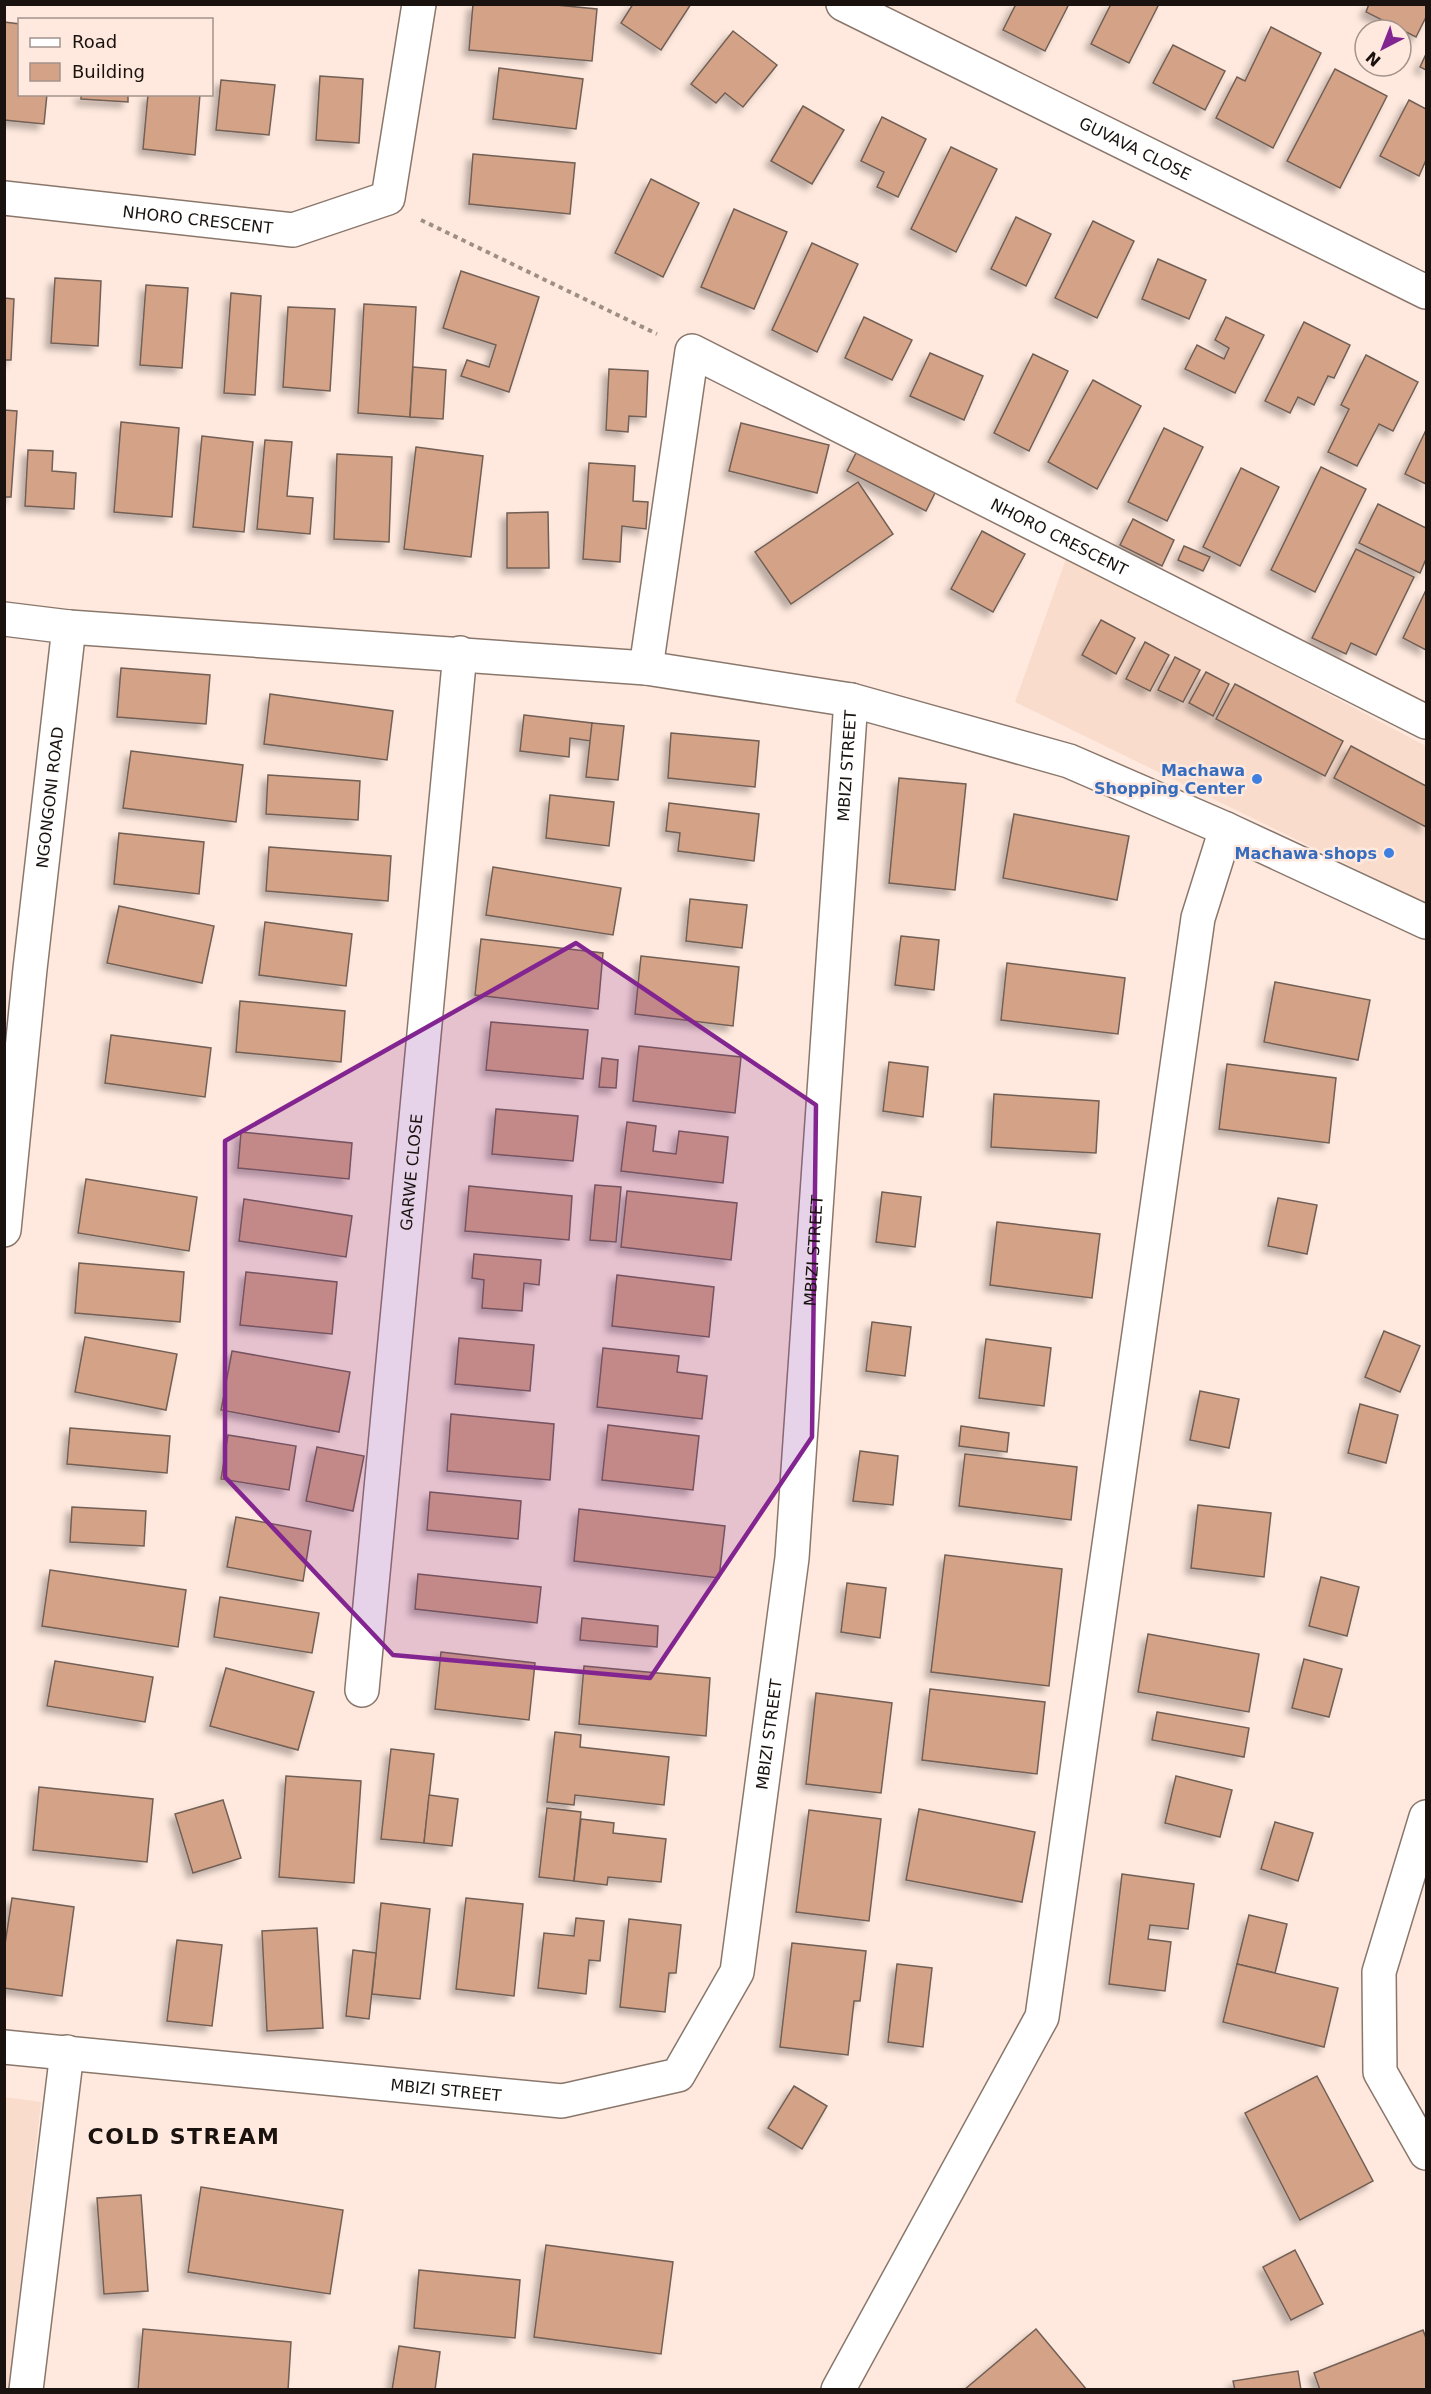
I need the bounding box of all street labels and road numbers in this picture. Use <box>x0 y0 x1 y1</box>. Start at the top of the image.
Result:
street label: GUVAVA CLOSE <box>1076 113 1194 184</box>
street label: NHORO CRESCENT <box>122 202 274 237</box>
street label: NHORO CRESCENT <box>988 494 1131 579</box>
street label: MBIZI STREET <box>833 709 860 822</box>
street label: NGONGONI ROAD <box>32 726 67 869</box>
street label: GARWE CLOSE <box>396 1113 426 1232</box>
street label: MBIZI STREET <box>800 1194 826 1307</box>
street label: MBIZI STREET <box>752 1678 785 1791</box>
street label: MBIZI STREET <box>390 2075 502 2105</box>

